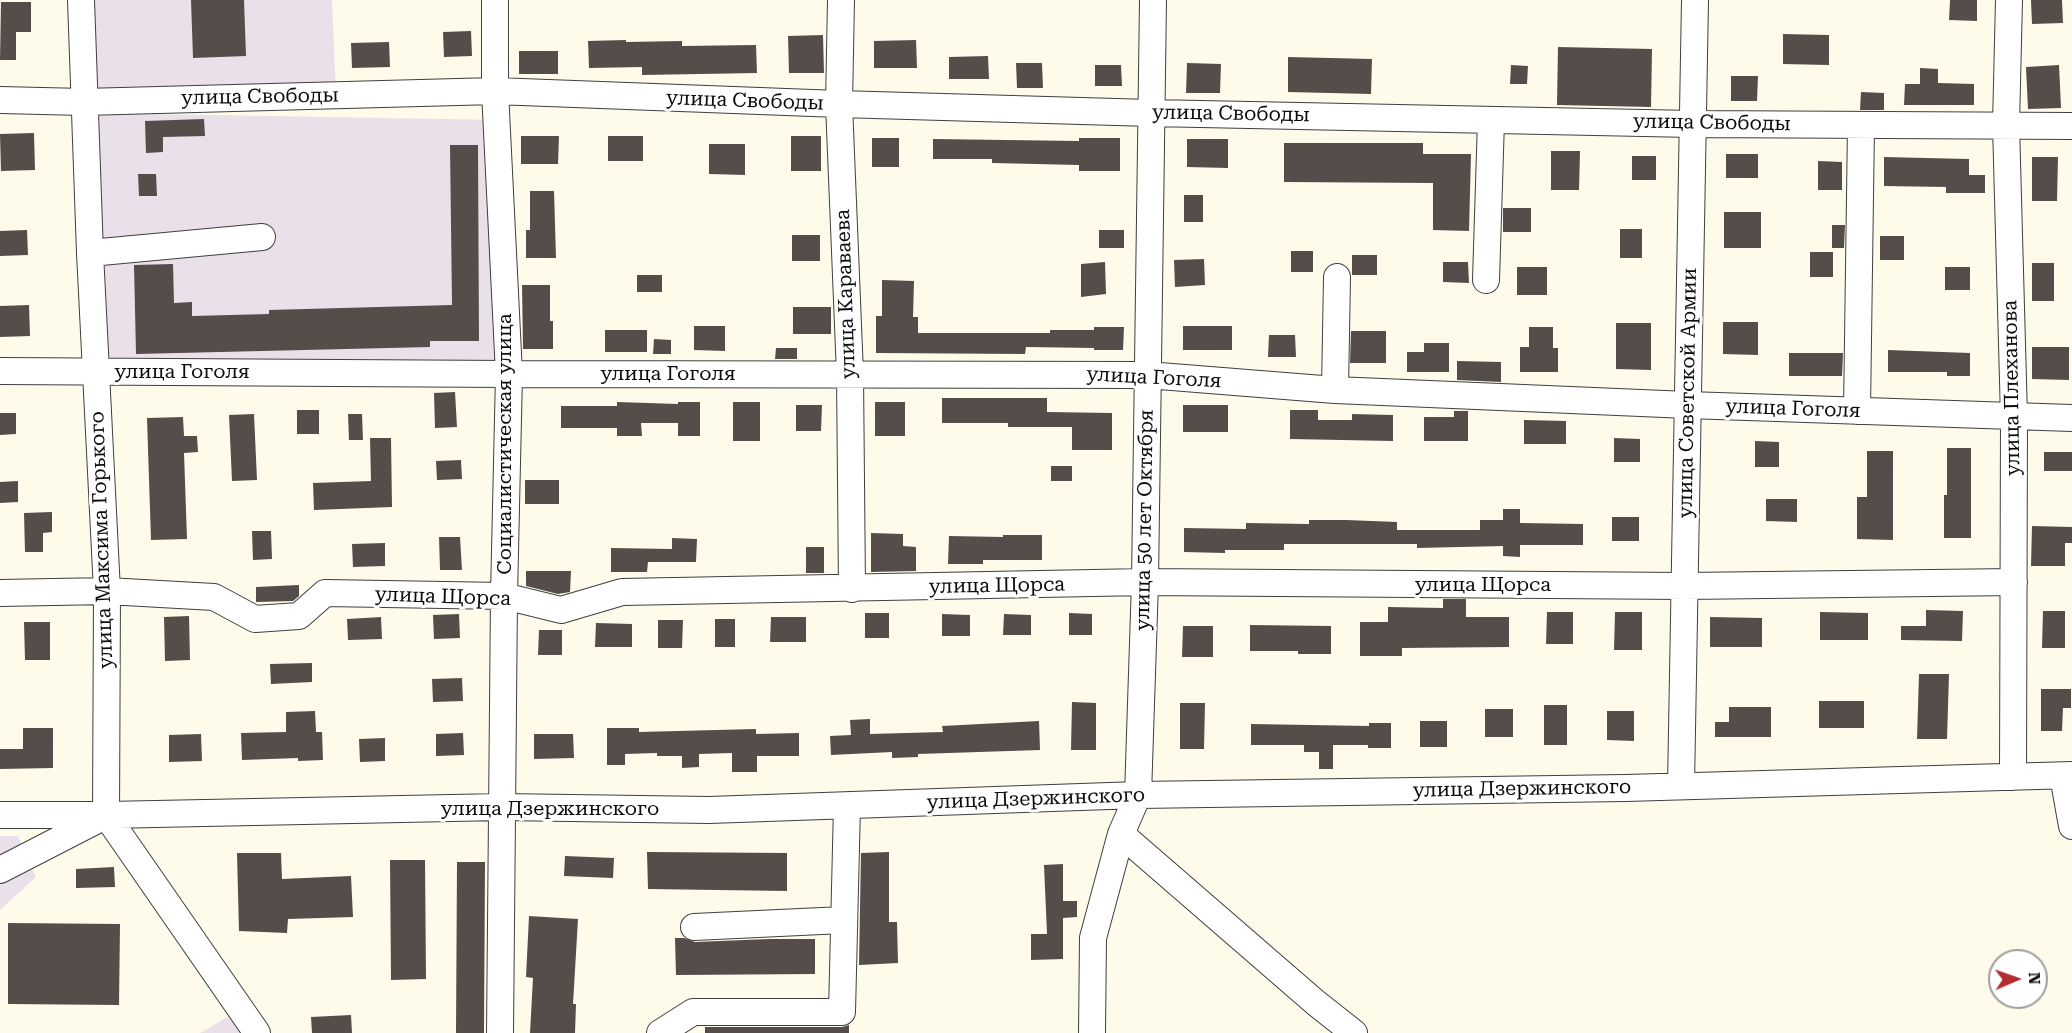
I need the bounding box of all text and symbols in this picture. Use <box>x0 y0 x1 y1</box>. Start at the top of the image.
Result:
street label: улица Свободы <box>181 84 339 110</box>
street label: улица Свободы <box>666 86 824 116</box>
street label: улица Свободы <box>1152 101 1310 127</box>
street label: улица Свободы <box>1633 110 1791 136</box>
street label: улица Караваева <box>831 209 861 379</box>
street label: улица Советской Армии <box>1674 268 1702 518</box>
street label: улица Плеханова <box>1998 300 2026 476</box>
street label: Социалистическая улица <box>493 313 517 575</box>
street label: улица Гоголя <box>114 360 250 384</box>
street label: улица Гоголя <box>600 362 736 386</box>
street label: улица Гоголя <box>1086 362 1222 394</box>
street label: улица Гоголя <box>1725 395 1861 423</box>
street label: улица 50 лет Октября <box>1131 409 1159 631</box>
street label: улица Максима Горького <box>86 411 118 669</box>
street label: улица Щорса <box>929 573 1065 599</box>
street label: улица Щорса <box>1415 573 1551 597</box>
street label: улица Щорса <box>375 583 511 611</box>
street label: улица Дзержинского <box>1413 775 1631 803</box>
street label: улица Дзержинского <box>926 783 1146 815</box>
street label: улица Дзержинского <box>441 797 659 821</box>
north arrow <box>1988 949 2048 1009</box>
text: N <box>2025 972 2044 985</box>

